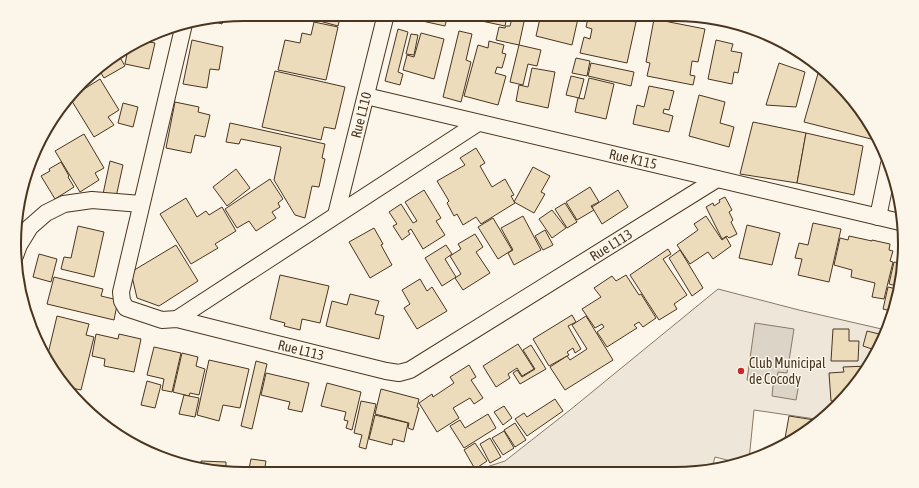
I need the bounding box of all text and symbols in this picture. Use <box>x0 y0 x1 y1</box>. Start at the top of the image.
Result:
street label: Rue L110 <box>348 90 375 140</box>
street label: Rue K115 <box>608 146 658 172</box>
street label: Rue L113 <box>587 226 635 264</box>
street label: Rue L113 <box>276 337 326 363</box>
place label: Club Municipal de Cocody <box>749 355 826 387</box>
marker: Club Municipal de Cocody <box>736 366 746 376</box>

